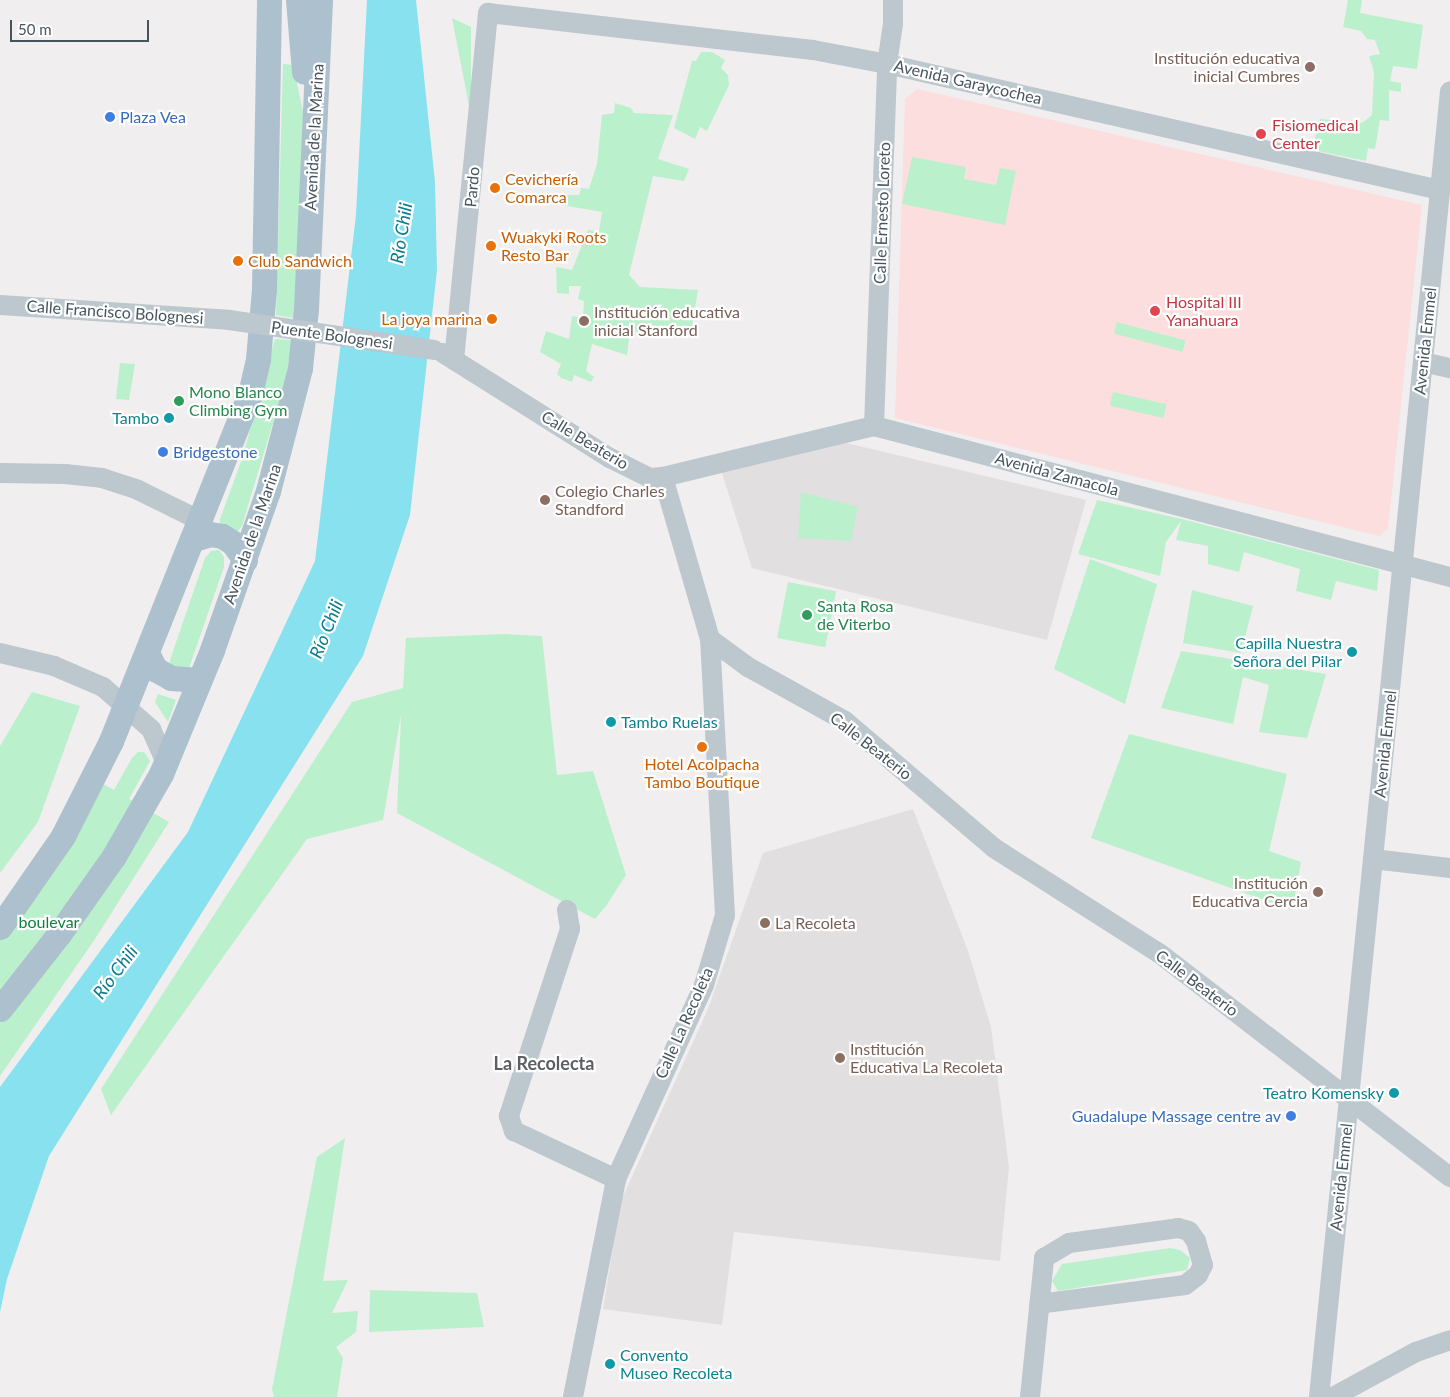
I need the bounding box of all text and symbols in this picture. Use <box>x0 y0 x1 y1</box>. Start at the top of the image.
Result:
scale bar <box>12 10 151 42</box>
text: 50 m <box>18 20 52 38</box>
place label: Institución educativa inicial Cumbres <box>1154 48 1300 86</box>
street label: Avenida Garaycochea <box>892 56 1044 108</box>
marker: Institución educativa inicial Cumbres <box>1304 61 1316 73</box>
street label: Avenida de la Marina <box>301 63 327 211</box>
place label: Plaza Vea <box>120 107 187 127</box>
marker: Plaza Vea <box>104 111 116 123</box>
place label: Fisiomedical Center <box>1272 115 1358 153</box>
marker: Fisiomedical Center <box>1254 127 1268 141</box>
street label: Calle Ernesto Loreto <box>870 142 894 284</box>
street label: Pardo <box>461 166 483 208</box>
place label: Cevichería Comarca <box>505 169 579 207</box>
marker: Cevichería Comarca <box>489 182 501 194</box>
water label: Río Chili <box>386 201 416 265</box>
place label: Wuakyki Roots Resto Bar <box>501 227 606 265</box>
marker: Wuakyki Roots Resto Bar <box>485 240 497 252</box>
place label: Club Sandwich <box>248 251 352 271</box>
marker: Club Sandwich <box>232 255 244 267</box>
street label: Avenida Emmel <box>1410 286 1440 396</box>
place label: Hospital III Yanahuara <box>1166 292 1242 330</box>
street label: Calle Francisco Bolognesi <box>26 296 204 328</box>
place label: Institución educativa inicial Stanford <box>594 302 740 340</box>
marker: Hospital III Yanahuara <box>1148 304 1162 318</box>
place label: La joya marina <box>381 309 482 329</box>
marker: La joya marina <box>486 313 498 325</box>
marker: Institución educativa inicial Stanford <box>578 315 590 327</box>
street label: Puente Bolognesi <box>270 317 394 353</box>
place label: Mono Blanco Climbing Gym <box>189 382 287 420</box>
marker: Mono Blanco Climbing Gym <box>173 395 185 407</box>
street label: Calle Beaterio <box>538 406 632 474</box>
place label: Tambo <box>112 408 159 428</box>
marker: Tambo <box>163 412 175 424</box>
place label: Bridgestone <box>173 442 258 462</box>
marker: Bridgestone <box>157 446 169 458</box>
street label: Avenida Zamacola <box>993 448 1121 500</box>
street label: Avenida de la Marina <box>219 461 285 607</box>
place label: Colegio Charles Standford <box>555 481 665 519</box>
marker: Colegio Charles Standford <box>539 494 551 506</box>
place label: Santa Rosa de Viterbo <box>817 596 894 634</box>
water label: Río Chili <box>305 597 347 661</box>
marker: Santa Rosa de Viterbo <box>801 609 813 621</box>
place label: Capilla Nuestra Señora del Pilar <box>1233 633 1342 671</box>
marker: Capilla Nuestra Señora del Pilar <box>1346 646 1358 658</box>
street label: Avenida Emmel <box>1370 689 1400 799</box>
street label: Calle Beaterio <box>826 708 916 784</box>
place label: Tambo Ruelas <box>621 712 718 732</box>
marker: Tambo Ruelas <box>605 716 617 728</box>
marker: Hotel Acolpacha Tambo Boutique <box>696 741 708 753</box>
place label: Hotel Acolpacha Tambo Boutique <box>644 754 760 792</box>
place label: Institución Educativa Cercia <box>1192 873 1308 911</box>
marker: Institución Educativa Cercia <box>1312 886 1324 898</box>
park label: boulevar <box>19 912 79 932</box>
place label: La Recoleta <box>775 913 856 933</box>
marker: La Recoleta <box>759 917 771 929</box>
water label: Río Chili <box>88 941 142 1003</box>
street label: Calle Beaterio <box>1152 946 1242 1020</box>
street label: Calle La Recoleta <box>651 965 717 1081</box>
place label: Institución Educativa La Recoleta <box>850 1039 1003 1077</box>
district label: La Recolecta <box>494 1052 594 1074</box>
marker: Institución Educativa La Recoleta <box>834 1052 846 1064</box>
place label: Teatro Komensky <box>1263 1083 1384 1103</box>
marker: Teatro Komensky <box>1388 1087 1400 1099</box>
place label: Guadalupe Massage centre av <box>1072 1106 1281 1126</box>
marker: Guadalupe Massage centre av <box>1285 1110 1297 1122</box>
street label: Avenida Emmel <box>1326 1122 1356 1232</box>
place label: Convento Museo Recoleta <box>620 1345 733 1383</box>
marker: Convento Museo Recoleta <box>604 1358 616 1370</box>

